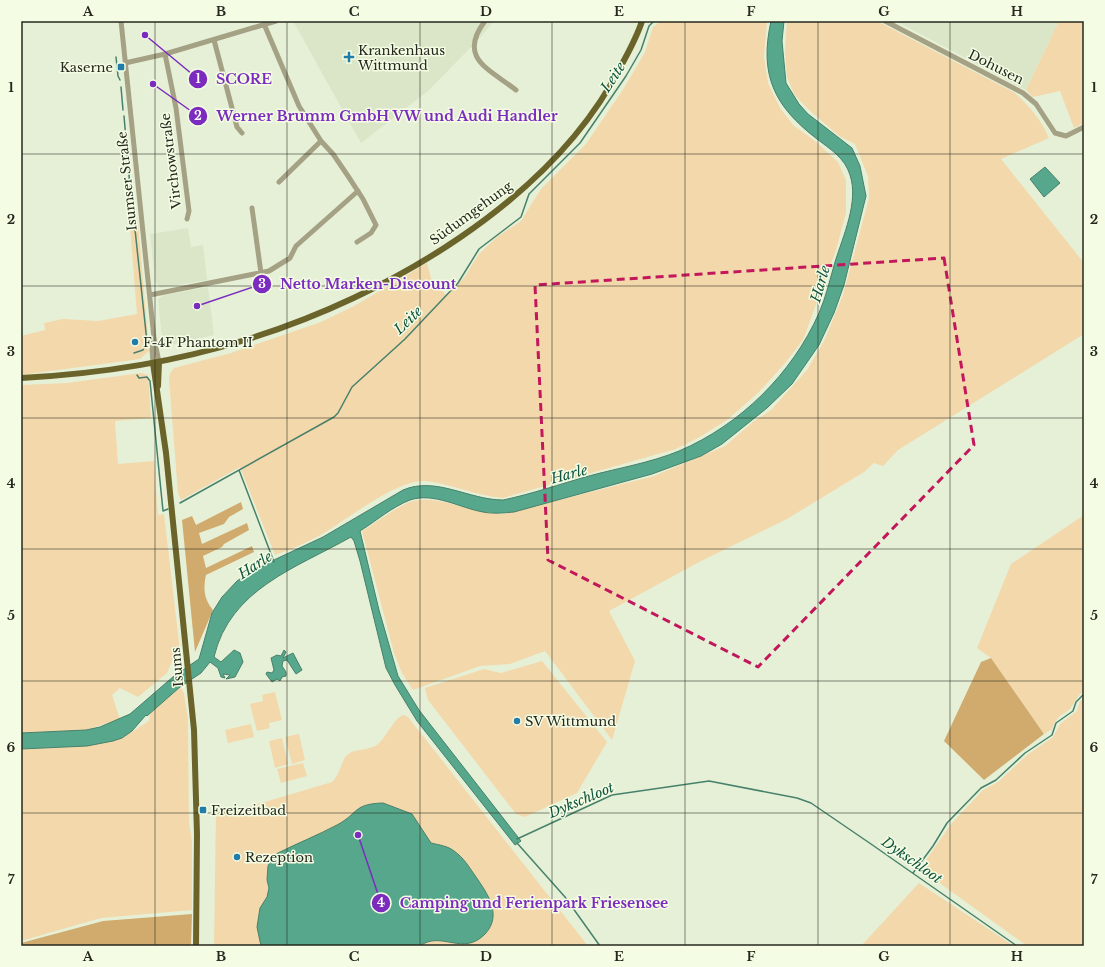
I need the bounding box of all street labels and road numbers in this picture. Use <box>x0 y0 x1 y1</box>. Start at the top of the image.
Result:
street label: Dohusen <box>965 46 1027 88</box>
street label: Virchowstraße <box>157 112 185 211</box>
street label: Isumser Straße <box>113 130 141 232</box>
street label: Südumgehung <box>426 177 516 249</box>
street label: Isums <box>167 646 187 688</box>

